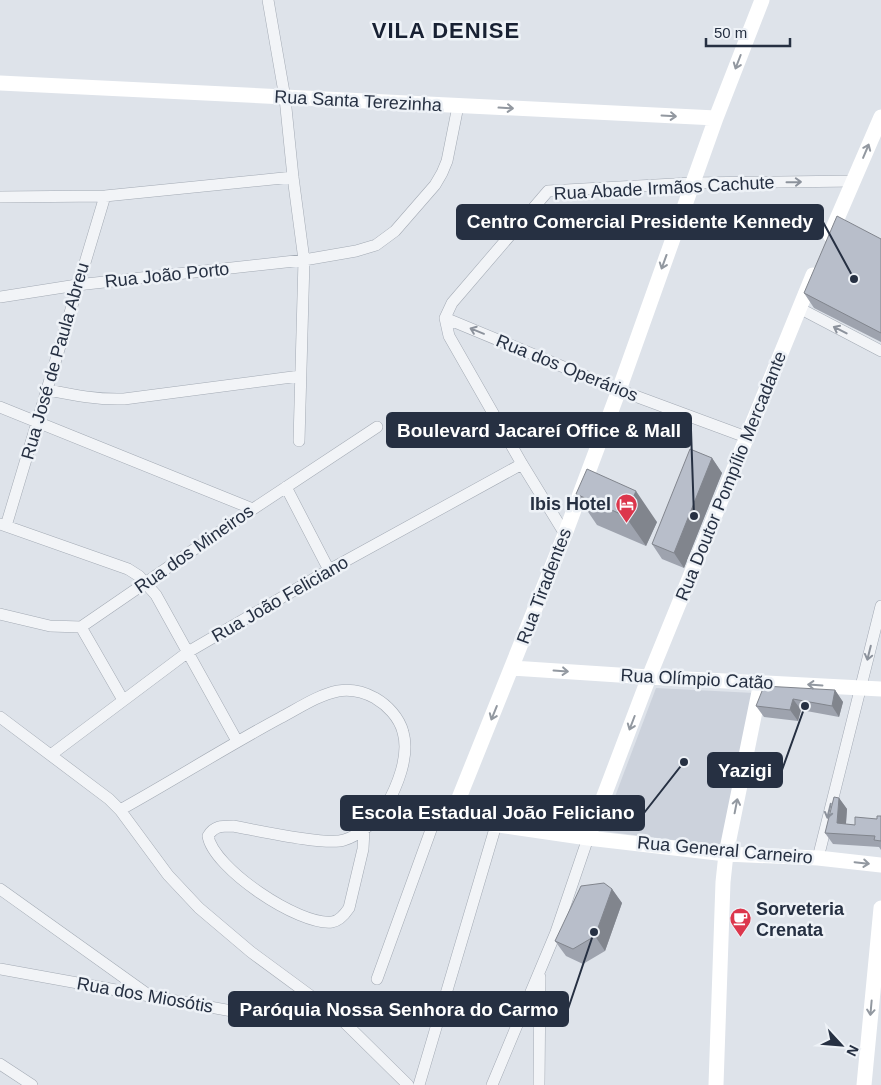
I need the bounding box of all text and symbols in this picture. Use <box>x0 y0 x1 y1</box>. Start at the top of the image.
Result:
scale bar <box>706 15 790 47</box>
district label: VILA DENISE <box>372 18 520 43</box>
text: 50 m <box>714 24 747 41</box>
one-way arrow <box>733 54 742 69</box>
street label: Rua Santa Terezinha <box>274 87 443 115</box>
one-way arrow <box>498 104 514 113</box>
one-way arrow <box>661 112 677 121</box>
one-way arrow <box>862 144 872 159</box>
street label: Rua Abade Irmãos Cachute <box>553 172 775 204</box>
one-way arrow <box>785 177 801 187</box>
callout: Centro Comercial Presidente Kennedy <box>457 205 823 239</box>
text: Centro Comercial Presidente Kennedy <box>467 211 814 232</box>
one-way arrow <box>659 254 668 269</box>
street label: Rua João Porto <box>104 259 230 291</box>
street label: Rua José de Paula Abreu <box>17 260 93 462</box>
one-way arrow <box>469 325 484 334</box>
one-way arrow <box>833 325 848 334</box>
street label: Rua dos Operários <box>493 330 641 406</box>
street label: Rua Doutor Pompílio Mercadante <box>672 348 790 604</box>
callout: Boulevard Jacareí Office & Mall <box>387 413 691 447</box>
text: Boulevard Jacareí Office & Mall <box>397 420 681 441</box>
hotel icon: Ibis Hotel <box>615 492 639 523</box>
place label: Ibis Hotel <box>530 494 611 514</box>
street label: Rua dos Mineiros <box>131 501 257 597</box>
street label: Rua Tiradentes <box>513 525 575 647</box>
street label: Rua João Feliciano <box>208 552 352 646</box>
one-way arrow <box>864 645 873 661</box>
street label: Rua Olímpio Catão <box>620 665 774 693</box>
one-way arrow <box>552 667 568 676</box>
one-way arrow <box>807 681 823 690</box>
one-way arrow <box>488 705 498 720</box>
one-way arrow <box>627 715 636 730</box>
callout: Yazigi <box>708 753 782 787</box>
text: Yazigi <box>718 760 772 781</box>
callout: Escola Estadual João Feliciano <box>341 796 644 830</box>
one-way arrow <box>731 799 741 815</box>
text: Escola Estadual João Feliciano <box>352 802 635 823</box>
one-way arrow <box>824 803 834 819</box>
street label: Rua General Carneiro <box>636 832 814 868</box>
one-way arrow <box>854 858 870 868</box>
place label: Sorveteria Crenata <box>756 899 845 940</box>
cafe icon: Sorveteria Crenata <box>728 907 752 938</box>
street label: Rua dos Miosótis <box>75 973 215 1017</box>
callout: Paróquia Nossa Senhora do Carmo <box>229 992 568 1026</box>
text: Paróquia Nossa Senhora do Carmo <box>240 999 558 1020</box>
one-way arrow <box>866 1000 876 1016</box>
north arrow <box>816 1020 866 1070</box>
text: N <box>843 1043 862 1059</box>

